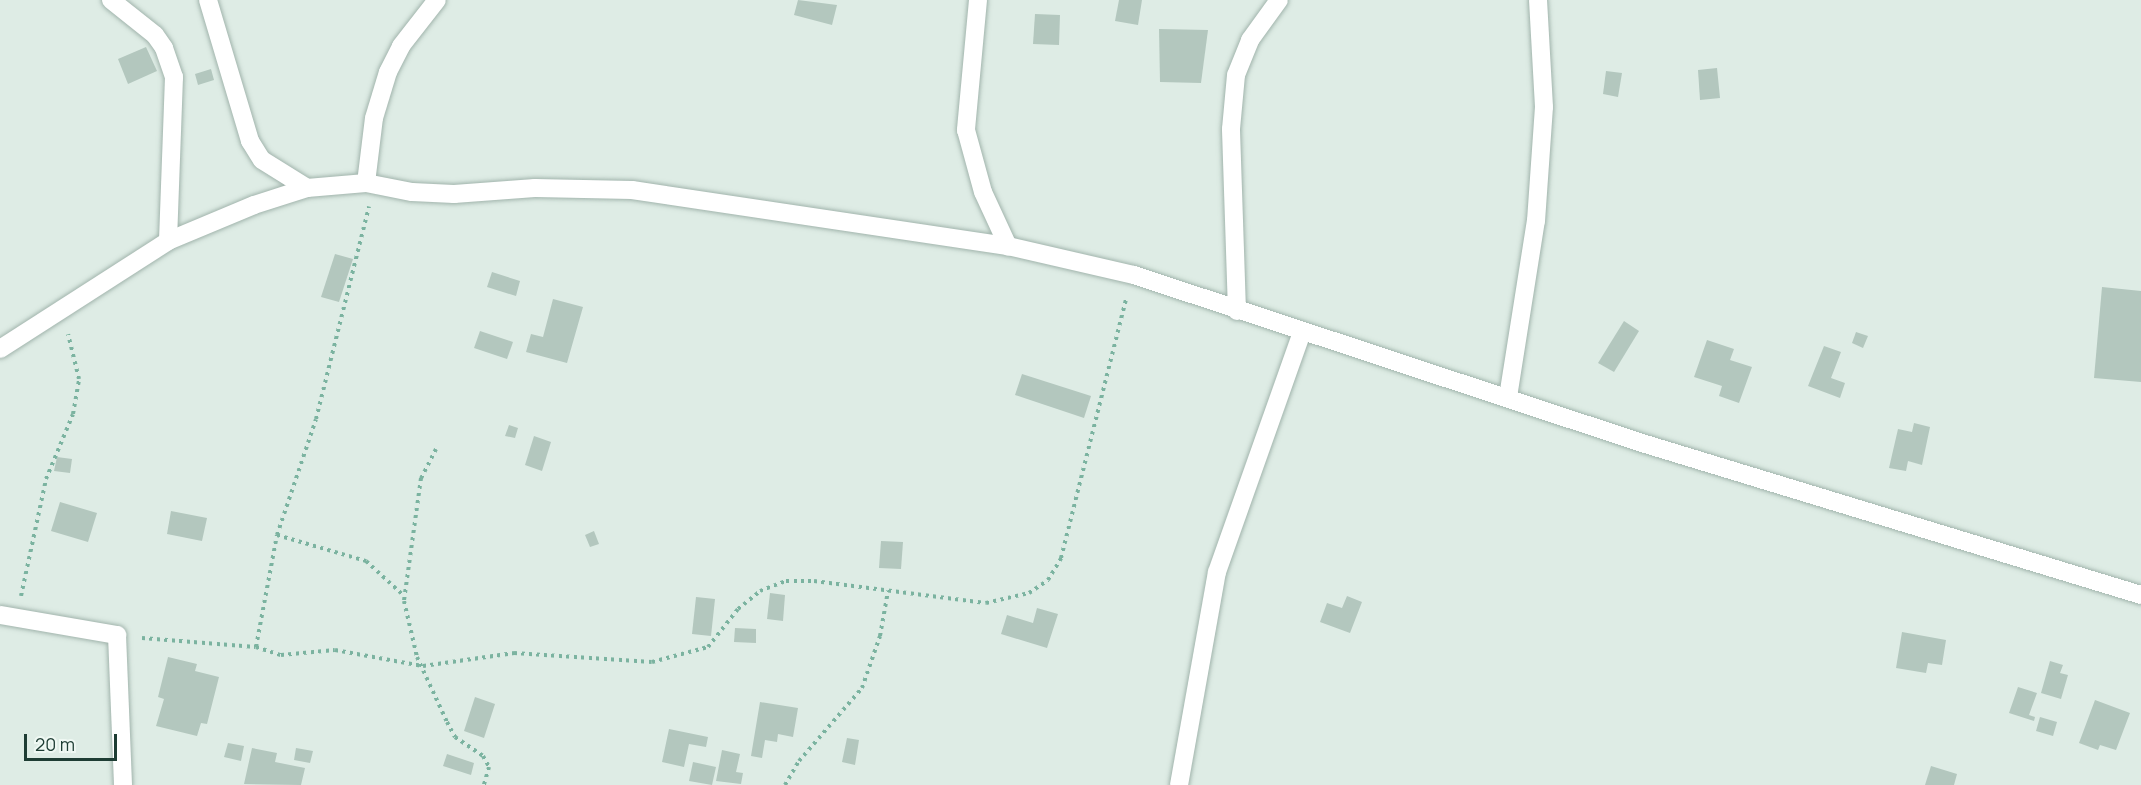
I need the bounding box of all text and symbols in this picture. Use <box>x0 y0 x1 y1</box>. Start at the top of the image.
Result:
scale bar <box>27 722 120 760</box>
text: 20 m <box>35 732 75 756</box>

